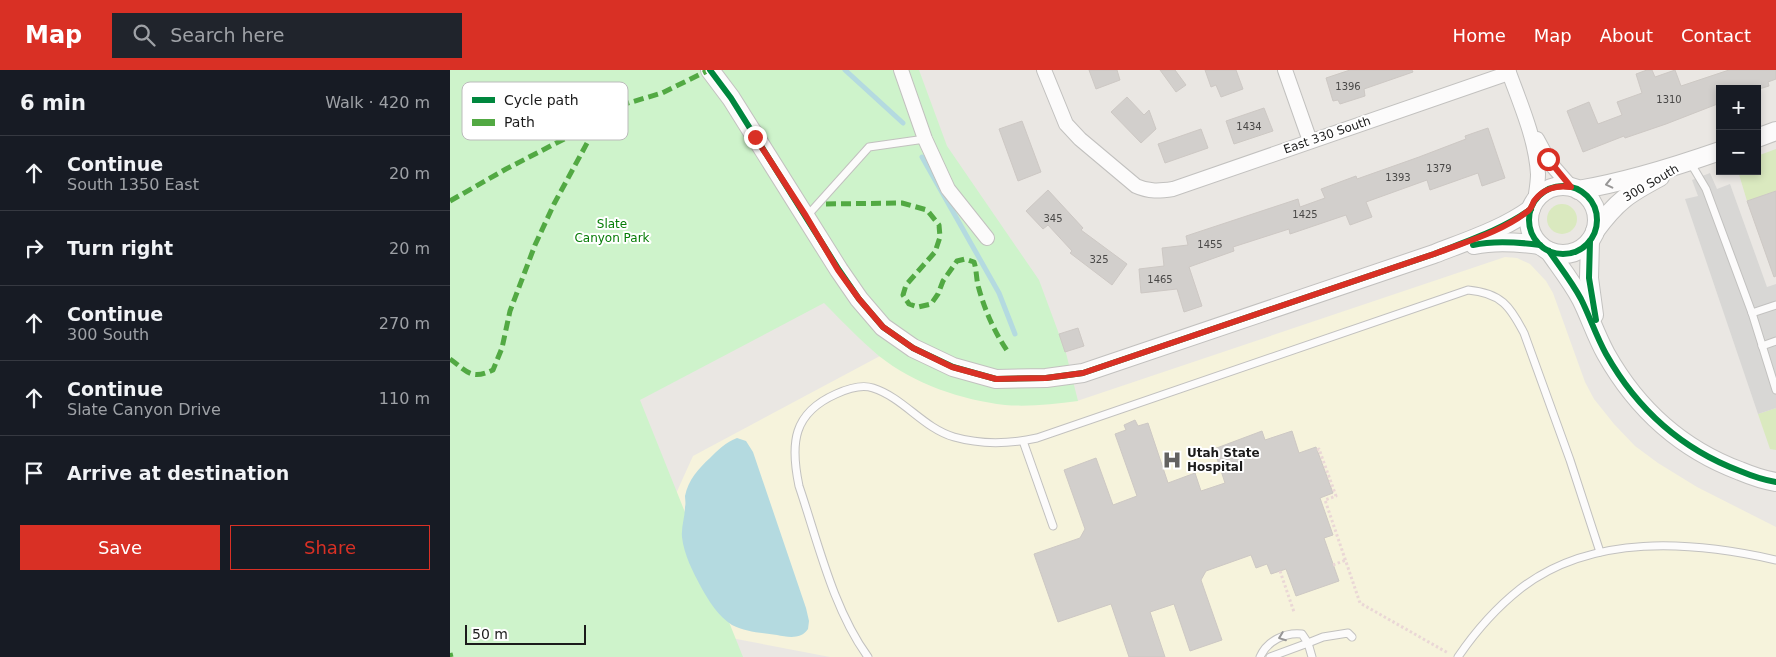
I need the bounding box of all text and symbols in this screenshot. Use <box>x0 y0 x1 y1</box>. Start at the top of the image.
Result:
search box <box>112 13 462 58</box>
text: Map <box>25 21 82 49</box>
icon: search <box>130 21 158 49</box>
text: Search here <box>170 24 284 46</box>
text: Home <box>1453 25 1506 46</box>
text: Map <box>1534 25 1572 46</box>
text: About <box>1600 25 1653 46</box>
text: Contact <box>1681 25 1751 46</box>
house number: 1396 <box>1335 81 1361 92</box>
legend <box>462 82 628 140</box>
map controls <box>1716 85 1761 175</box>
button: + <box>1716 85 1761 130</box>
text: 6 min <box>20 91 86 115</box>
text: Cycle path <box>504 92 579 108</box>
text: Walk · 420 m <box>325 93 430 112</box>
house number: 1310 <box>1656 94 1682 105</box>
text: Path <box>504 114 535 130</box>
street label: East 330 South <box>1282 114 1372 156</box>
house number: 1434 <box>1236 121 1262 132</box>
route end <box>744 126 767 149</box>
button: − <box>1716 130 1761 175</box>
route start <box>1537 148 1560 171</box>
text: Continue <box>67 153 163 175</box>
icon: ahead <box>20 159 48 187</box>
street label: 300 South <box>1621 162 1681 204</box>
house number: 1379 <box>1426 163 1452 174</box>
text: 20 m <box>389 164 430 183</box>
house number: 1393 <box>1385 172 1411 183</box>
text: South 1350 East <box>67 175 199 194</box>
one-way arrow <box>1604 178 1613 189</box>
house number: 1425 <box>1292 209 1318 220</box>
house number: 345 <box>1043 213 1063 224</box>
park label: Slate Canyon Park <box>574 217 650 245</box>
icon: right <box>20 234 48 262</box>
text: Turn right <box>67 237 173 259</box>
text: 20 m <box>389 239 430 258</box>
house number: 1455 <box>1197 239 1223 250</box>
house number: 325 <box>1089 254 1109 265</box>
house number: 1465 <box>1147 274 1173 285</box>
text: Continue <box>67 303 163 325</box>
icon: ahead <box>20 309 48 337</box>
text: 270 m <box>379 314 430 333</box>
text: 300 South <box>67 325 149 344</box>
text: Continue <box>67 378 163 400</box>
icon: ahead <box>20 384 48 412</box>
text: 110 m <box>379 389 430 408</box>
text: Slate Canyon Drive <box>67 400 221 419</box>
place label: Utah State Hospital <box>1187 446 1260 474</box>
hospital icon: Utah State Hospital <box>1161 449 1183 471</box>
icon: arrive <box>20 459 48 487</box>
text: Arrive at destination <box>67 462 289 484</box>
button: Save <box>20 525 220 570</box>
button: Share <box>230 525 430 570</box>
scale bar <box>465 622 586 645</box>
text: 50 m <box>472 626 508 642</box>
one-way arrow <box>1279 631 1287 641</box>

